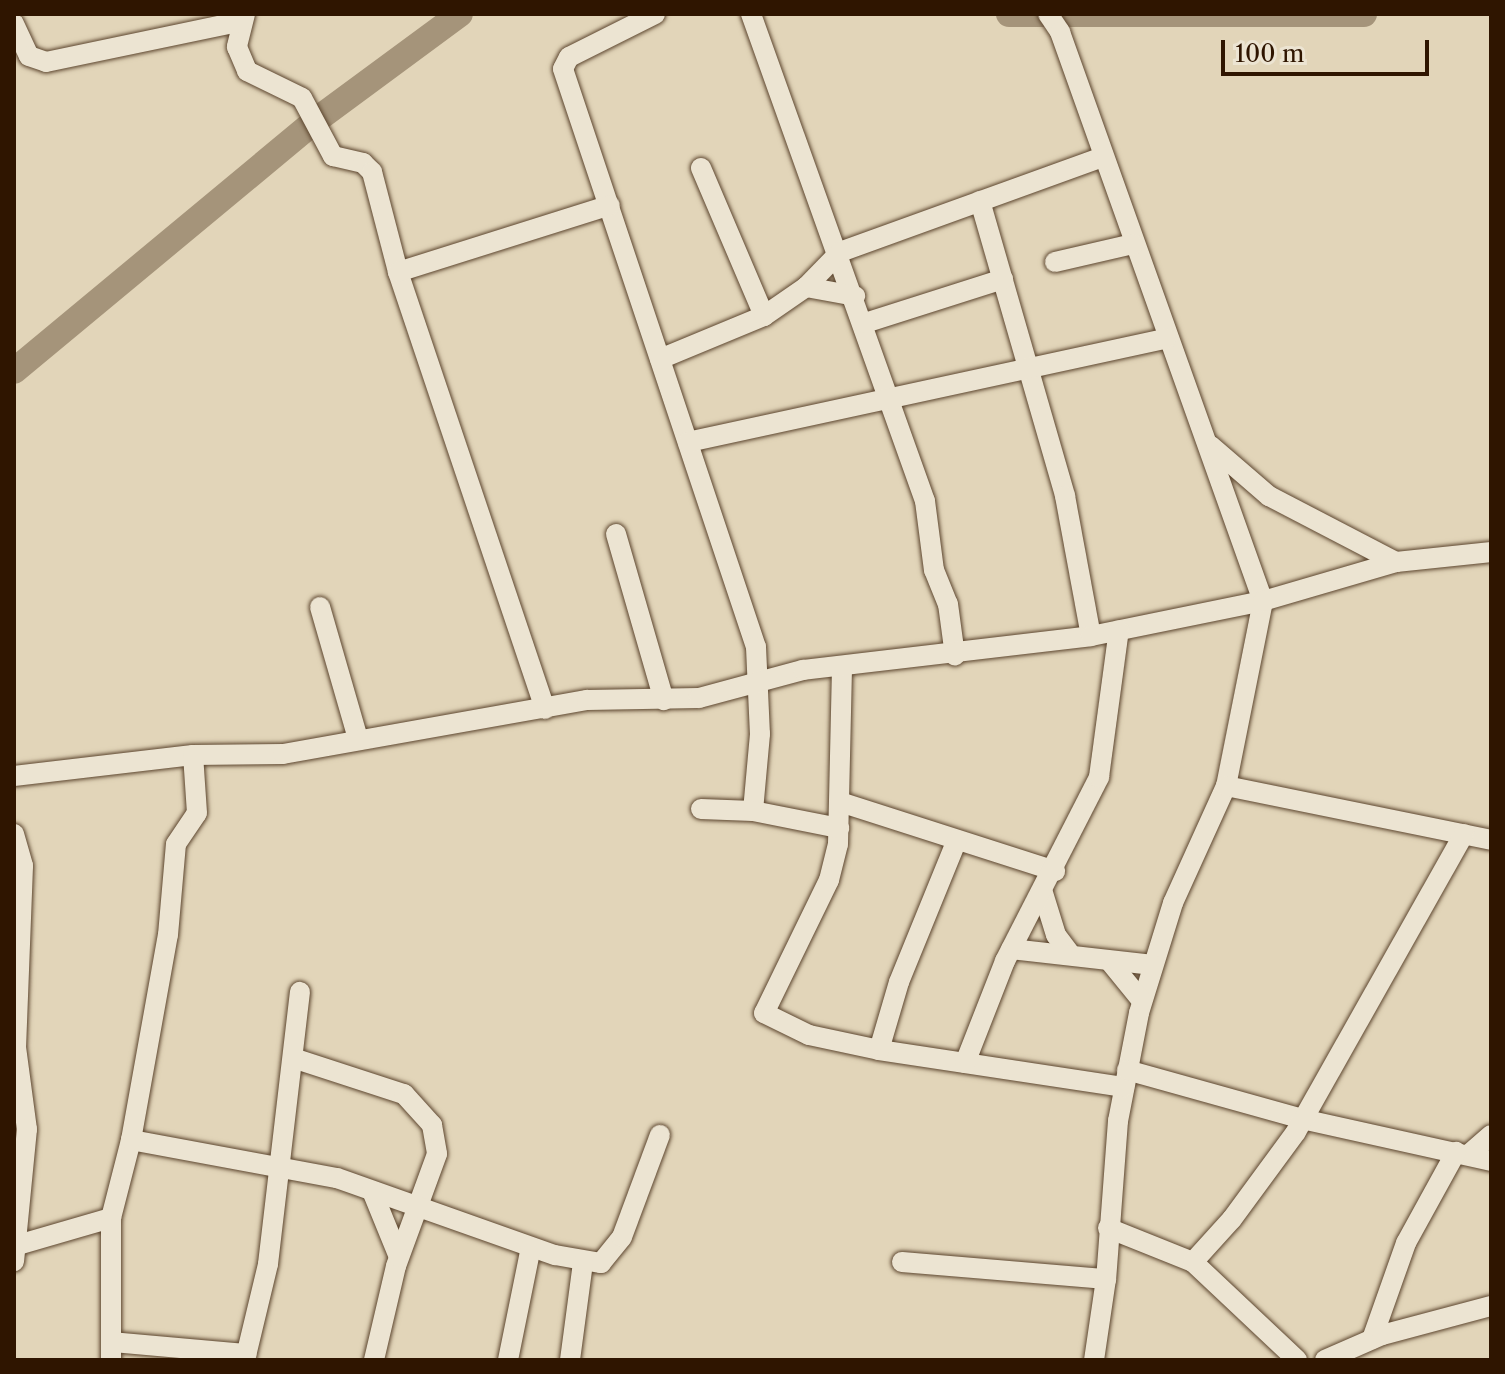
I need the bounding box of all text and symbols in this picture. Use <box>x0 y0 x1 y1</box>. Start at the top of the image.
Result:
scale bar <box>1225 24 1433 74</box>
text: 100 m <box>1235 39 1304 68</box>

